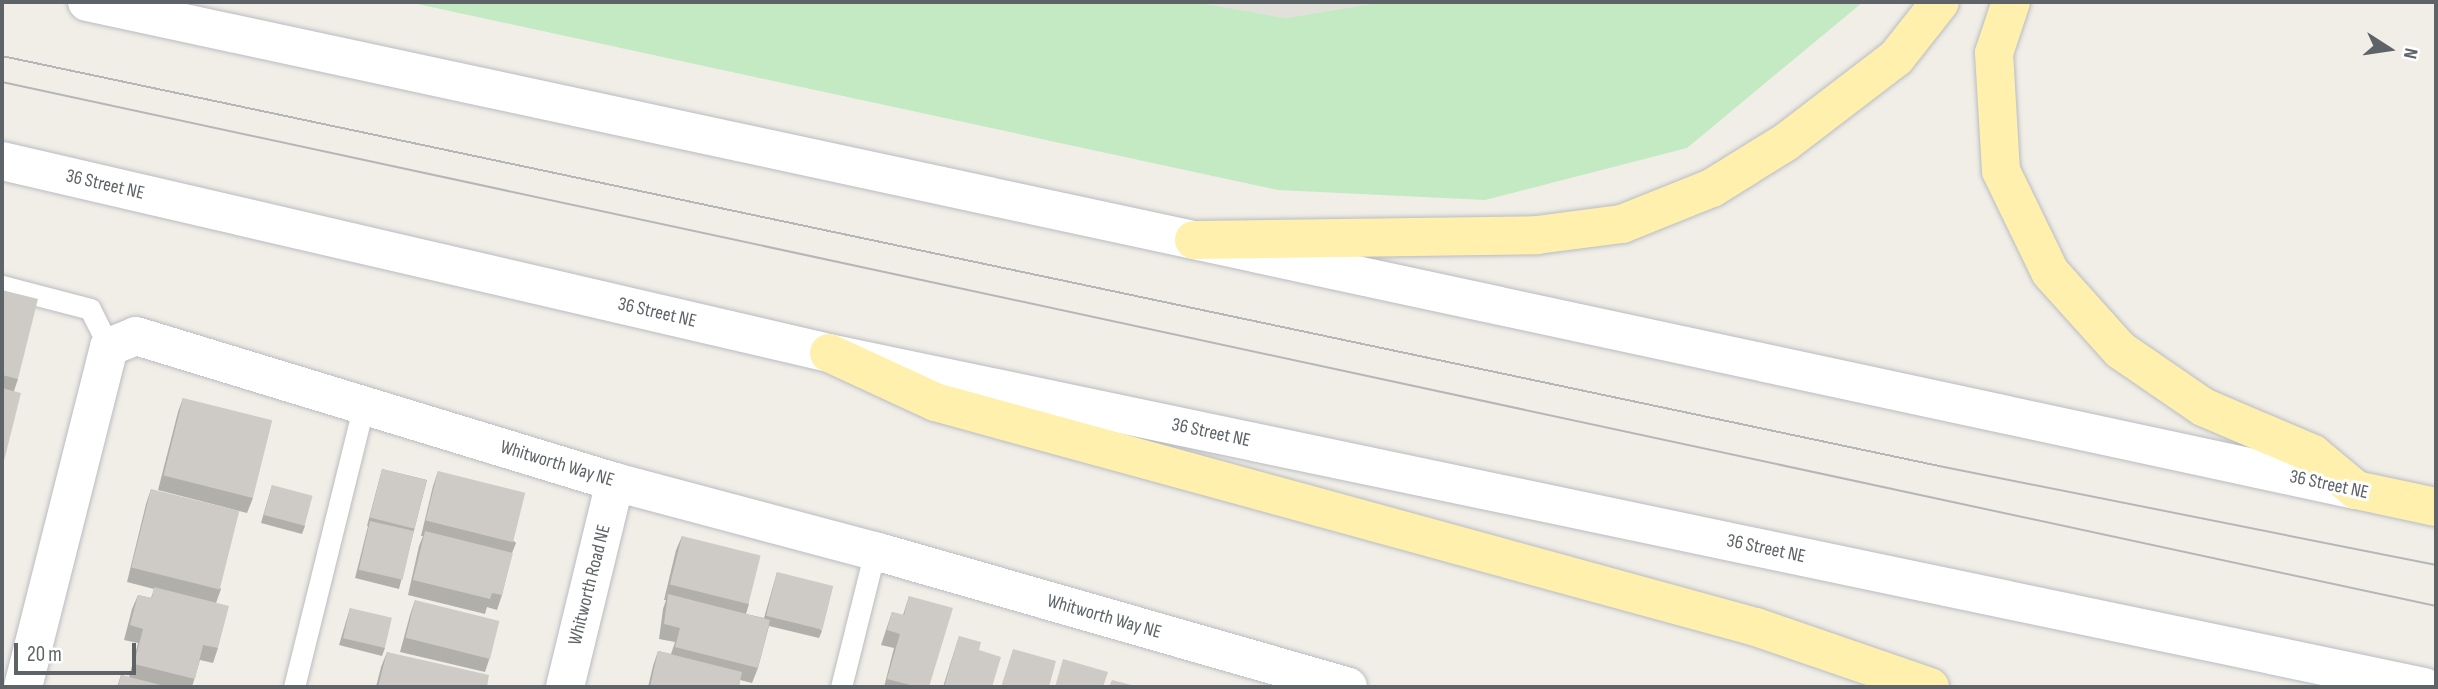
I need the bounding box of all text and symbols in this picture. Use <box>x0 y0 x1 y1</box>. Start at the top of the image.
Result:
north arrow <box>2354 14 2424 84</box>
text: N <box>2398 46 2422 61</box>
street label: 36 Street NE <box>64 165 146 205</box>
street label: 36 Street NE <box>616 293 698 333</box>
street label: 36 Street NE <box>1170 414 1252 452</box>
street label: Whitworth Way NE <box>497 436 617 492</box>
street label: 36 Street NE <box>2288 466 2370 504</box>
street label: Whitworth Road NE <box>564 523 616 647</box>
street label: 36 Street NE <box>1725 530 1807 568</box>
street label: Whitworth Way NE <box>1044 590 1164 644</box>
scale bar <box>18 630 140 674</box>
text: 20 m <box>27 642 62 667</box>

